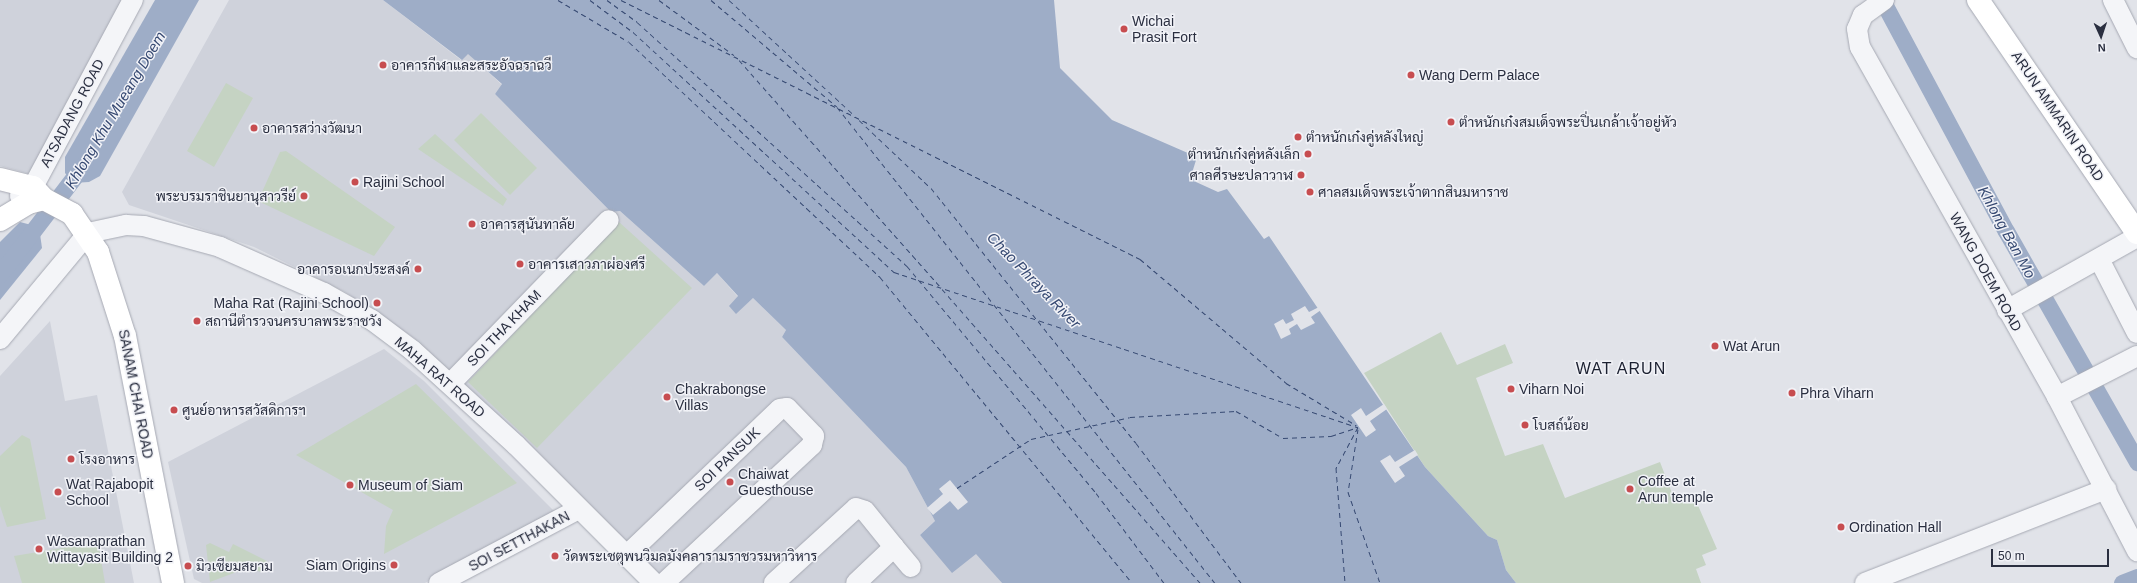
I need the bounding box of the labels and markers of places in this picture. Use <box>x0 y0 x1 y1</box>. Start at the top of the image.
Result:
place label: Wichai Prasit Fort <box>1132 13 1197 46</box>
marker: Wichai Prasit Fort <box>1119 24 1129 34</box>
place label: อาคารกีฬาและสระอัจฉราฉวี <box>391 57 552 73</box>
marker: อาคารกีฬาและสระอัจฉราฉวี <box>378 60 388 70</box>
place label: Wang Derm Palace <box>1419 67 1540 83</box>
marker: Wang Derm Palace <box>1406 70 1416 80</box>
place label: ตำหนักเก๋งสมเด็จพระปิ่นเกล้าเจ้าอยู่หัว <box>1459 114 1677 130</box>
marker: ตำหนักเก๋งสมเด็จพระปิ่นเกล้าเจ้าอยู่หัว <box>1446 117 1456 127</box>
place label: อาคารสว่างวัฒนา <box>262 120 362 136</box>
marker: อาคารสว่างวัฒนา <box>249 123 259 133</box>
place label: ตำหนักเก๋งคู่หลังใหญ่ <box>1306 129 1424 145</box>
marker: ตำหนักเก๋งคู่หลังใหญ่ <box>1293 132 1303 142</box>
place label: ตำหนักเก๋งคู่หลังเล็ก <box>1188 146 1300 162</box>
marker: ตำหนักเก๋งคู่หลังเล็ก <box>1303 149 1313 159</box>
place label: ศาลศีรษะปลาวาฬ <box>1189 167 1293 183</box>
marker: ศาลศีรษะปลาวาฬ <box>1296 170 1306 180</box>
place label: Rajini School <box>363 174 445 190</box>
marker: Rajini School <box>350 177 360 187</box>
place label: ศาลสมเด็จพระเจ้าตากสินมหาราช <box>1318 184 1508 200</box>
marker: ศาลสมเด็จพระเจ้าตากสินมหาราช <box>1305 187 1315 197</box>
place label: พระบรมราชินยานุสาวรีย์ <box>156 188 296 204</box>
marker: พระบรมราชินยานุสาวรีย์ <box>299 191 309 201</box>
place label: อาคารสุนันทาลัย <box>480 216 575 232</box>
marker: อาคารสุนันทาลัย <box>467 219 477 229</box>
place label: อาคารเสาวภาผ่องศรี <box>528 256 645 272</box>
marker: อาคารเสาวภาผ่องศรี <box>515 259 525 269</box>
place label: อาคารอเนกประสงค์ <box>297 261 410 277</box>
marker: อาคารอเนกประสงค์ <box>413 264 423 274</box>
place label: Maha Rat (Rajini School) <box>213 295 369 311</box>
marker: Maha Rat (Rajini School) <box>372 298 382 308</box>
place label: สถานีตำรวจนครบาลพระราชวัง <box>205 313 382 329</box>
marker: สถานีตำรวจนครบาลพระราชวัง <box>192 316 202 326</box>
place label: Wat Arun <box>1723 338 1781 354</box>
marker: Wat Arun <box>1710 341 1720 351</box>
place label: Chakrabongse Villas <box>675 381 766 414</box>
place label: Viharn Noi <box>1519 381 1584 397</box>
marker: Viharn Noi <box>1506 384 1516 394</box>
place label: Phra Viharn <box>1800 385 1874 401</box>
marker: Phra Viharn <box>1787 388 1797 398</box>
marker: Chakrabongse Villas <box>662 392 672 402</box>
place label: ศูนย์อาหารสวัสดิการฯ <box>182 402 306 418</box>
marker: ศูนย์อาหารสวัสดิการฯ <box>169 405 179 415</box>
place label: โบสถ์น้อย <box>1533 417 1589 433</box>
marker: โบสถ์น้อย <box>1520 420 1530 430</box>
place label: โรงอาหาร <box>79 451 135 467</box>
marker: โรงอาหาร <box>66 454 76 464</box>
place label: Chaiwat Guesthouse <box>738 466 813 498</box>
place label: Coffee at Arun temple <box>1638 473 1713 506</box>
place label: Wat Rajabopit School <box>66 476 153 508</box>
place label: Museum of Siam <box>358 477 463 493</box>
marker: Chaiwat Guesthouse <box>725 477 735 487</box>
marker: Museum of Siam <box>345 480 355 490</box>
marker: Coffee at Arun temple <box>1625 484 1635 494</box>
marker: Wat Rajabopit School <box>53 487 63 497</box>
place label: Ordination Hall <box>1849 519 1942 535</box>
marker: Ordination Hall <box>1836 522 1846 532</box>
place label: Wasanaprathan Wittayasit Building 2 <box>47 533 173 566</box>
marker: Wasanaprathan Wittayasit Building 2 <box>34 544 44 554</box>
place label: วัดพระเชตุพนวิมลมังคลารามราชวรมหาวิหาร <box>563 548 817 564</box>
marker: วัดพระเชตุพนวิมลมังคลารามราชวรมหาวิหาร <box>550 551 560 561</box>
place label: Siam Origins <box>306 557 386 573</box>
place label: มิวเซียมสยาม <box>196 558 273 574</box>
marker: Siam Origins <box>389 560 399 570</box>
marker: มิวเซียมสยาม <box>183 561 193 571</box>

